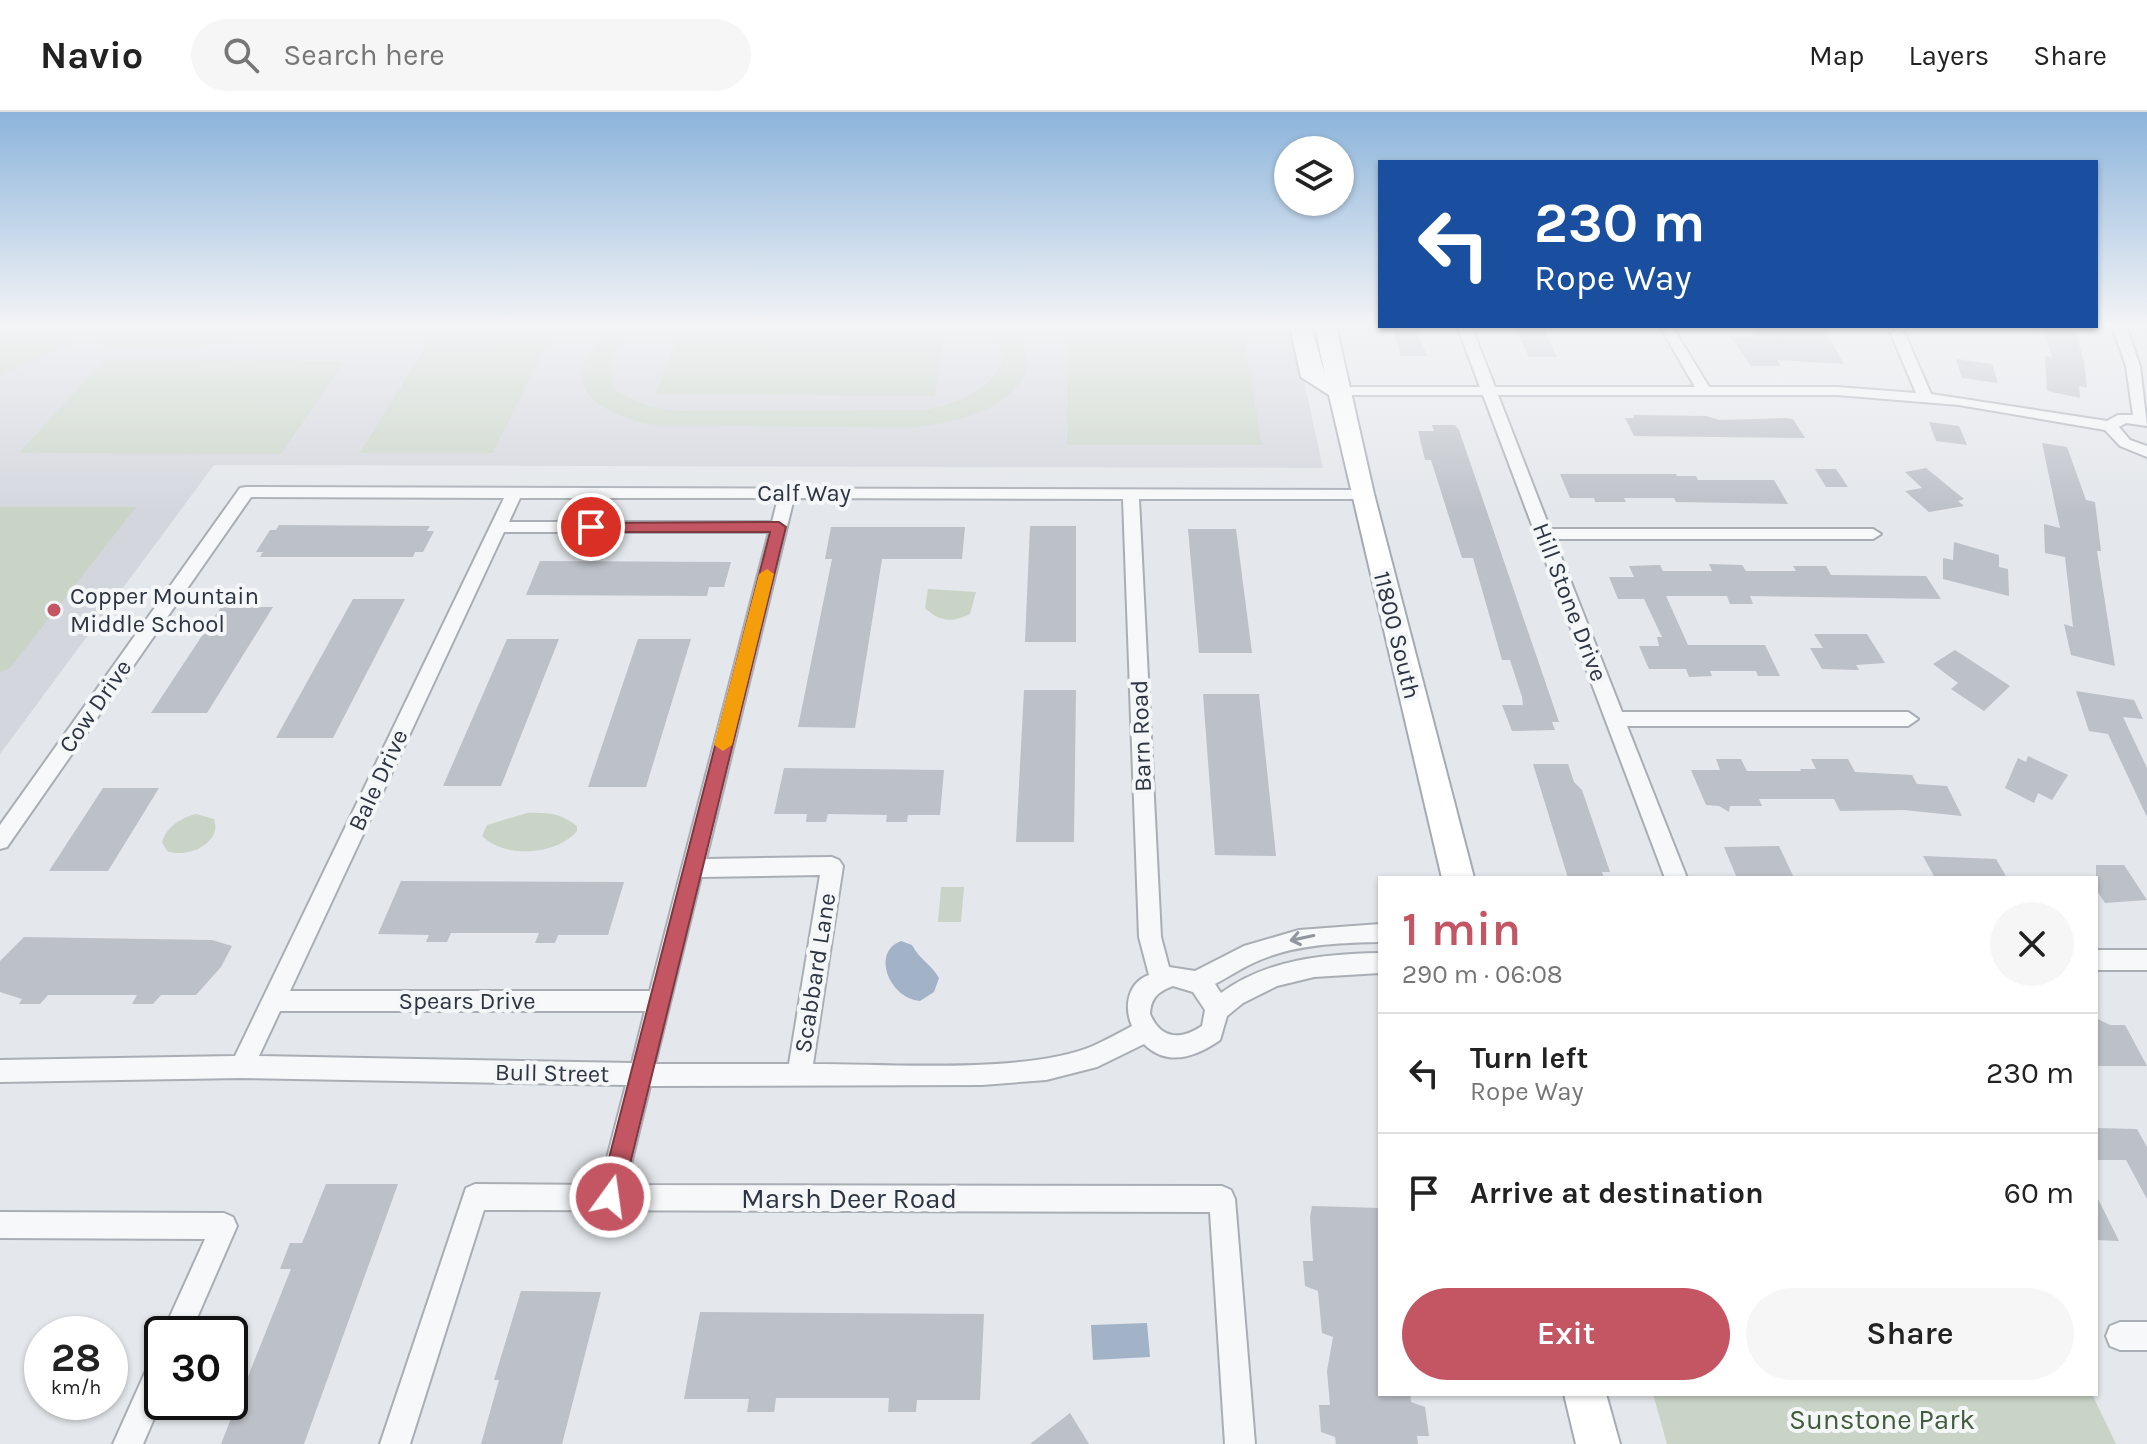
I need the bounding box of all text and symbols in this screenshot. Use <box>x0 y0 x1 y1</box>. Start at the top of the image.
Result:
search box <box>191 19 751 91</box>
text: Navio <box>40 33 143 78</box>
icon: search <box>219 33 263 77</box>
text: Search here <box>283 37 445 73</box>
text: Map <box>1809 39 1864 72</box>
text: Layers <box>1908 39 1989 72</box>
text: Share <box>2033 39 2107 72</box>
map controls <box>1274 136 1354 216</box>
button: layers <box>1274 136 1354 216</box>
text: 230 m <box>1534 190 1705 255</box>
icon: left <box>1402 192 1506 296</box>
text: Rope Way <box>1534 257 1691 299</box>
street label: Calf Way <box>757 479 851 507</box>
pin <box>557 493 625 561</box>
icon: arrive <box>569 505 613 549</box>
street label: Hill Stone Drive <box>1527 519 1613 685</box>
street label: 11800 South <box>1368 568 1426 702</box>
place label: Copper Mountain Middle School <box>70 582 259 638</box>
marker: Copper Mountain Middle School <box>45 601 63 619</box>
street label: Cow Drive <box>53 654 137 758</box>
street label: Barn Road <box>1125 679 1157 793</box>
street label: Bale Drive <box>342 725 414 835</box>
street label: Scabbard Lane <box>789 891 841 1055</box>
text: 1 min <box>1402 901 1521 957</box>
button: close <box>1990 902 2074 986</box>
one-way arrow <box>1290 932 1316 947</box>
text: 290 m · 06:08 <box>1402 959 1563 990</box>
street label: Spears Drive <box>398 987 536 1015</box>
text: Turn left <box>1470 1040 1588 1076</box>
icon: left <box>1402 1051 1446 1095</box>
text: 230 m <box>1986 1055 2074 1091</box>
street label: Bull Street <box>495 1058 609 1088</box>
text: Rope Way <box>1470 1076 1584 1107</box>
position arrow <box>568 1155 652 1239</box>
icon: arrive <box>1402 1171 1446 1215</box>
text: Arrive at destination <box>1470 1175 1764 1211</box>
text: 60 m <box>2004 1175 2074 1211</box>
street label: Marsh Deer Road <box>741 1182 957 1215</box>
button: Exit <box>1402 1288 1730 1380</box>
button: Share <box>1746 1288 2074 1380</box>
speed limit sign: 30 <box>144 1316 248 1420</box>
text: 28 <box>51 1334 101 1381</box>
text: km/h <box>51 1376 101 1399</box>
park label: Sunstone Park <box>1789 1403 1975 1436</box>

